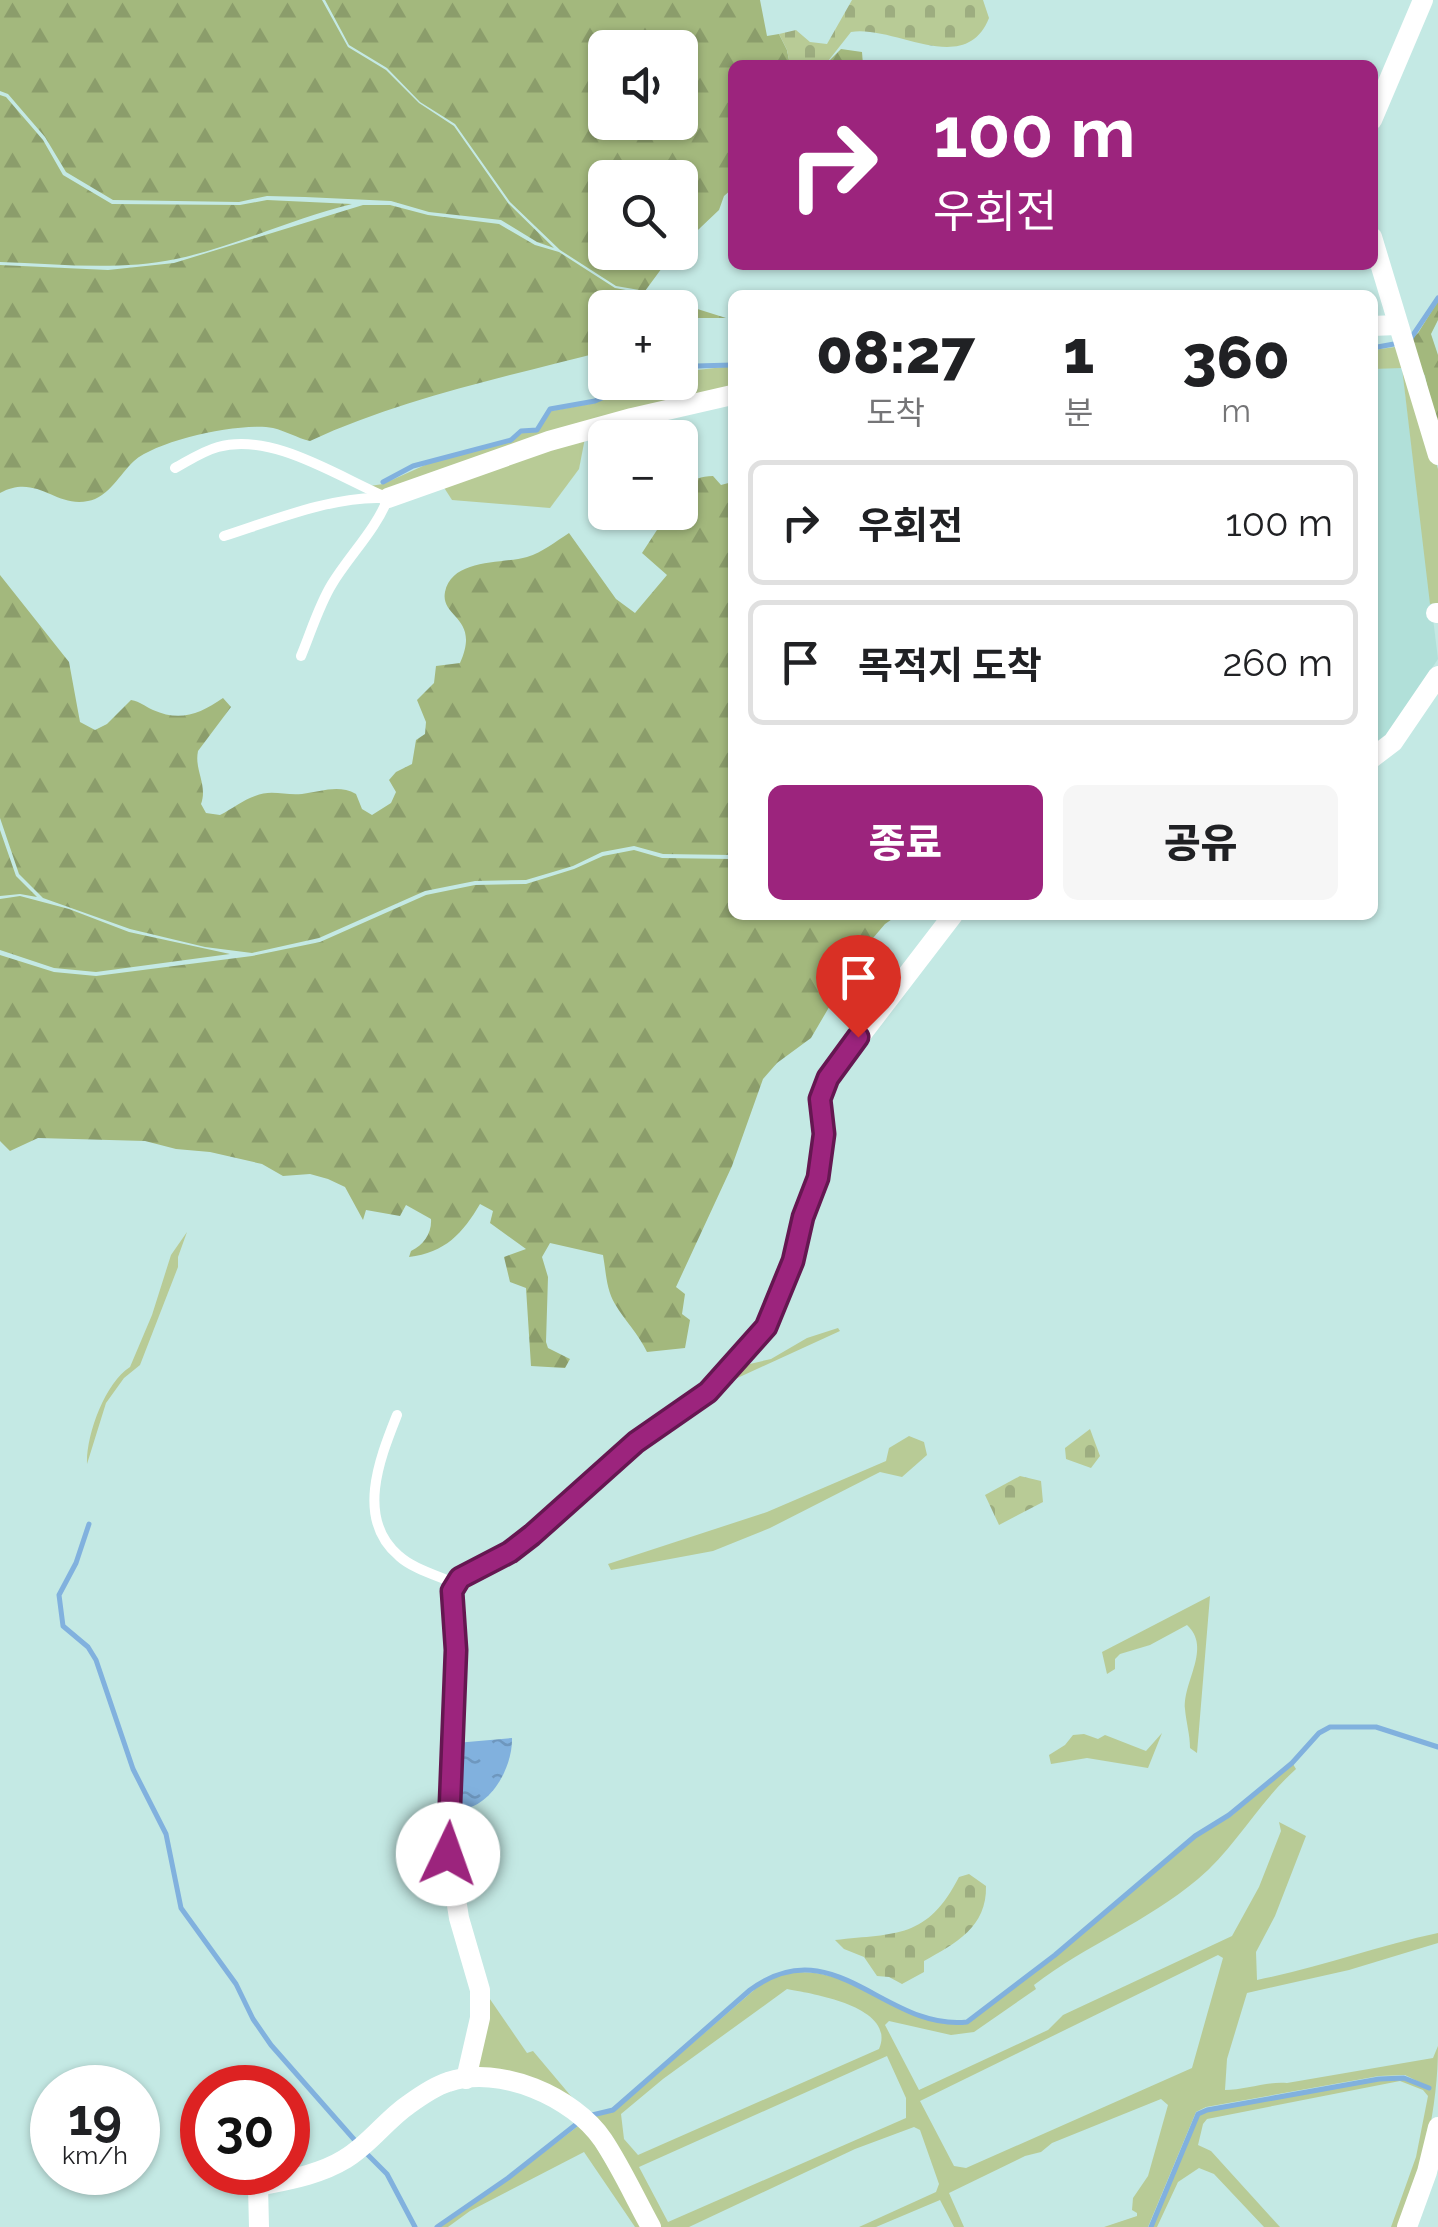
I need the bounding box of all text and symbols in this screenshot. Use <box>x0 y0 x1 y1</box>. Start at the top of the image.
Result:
map controls <box>588 30 698 530</box>
button: sound <box>588 30 698 140</box>
text: 100 m <box>933 91 1136 173</box>
icon: right <box>768 100 898 230</box>
button: search <box>588 160 698 270</box>
text: 우회전 <box>933 185 1057 238</box>
button: + <box>588 290 698 400</box>
text: 08:27 <box>816 317 975 387</box>
text: 1 <box>1063 317 1094 387</box>
text: 360 <box>1182 322 1290 392</box>
text: m <box>1221 392 1251 429</box>
text: 도착 <box>866 394 925 431</box>
text: 분 <box>1064 394 1094 431</box>
button: − <box>588 420 698 530</box>
icon: right <box>773 495 828 550</box>
text: 100 m <box>1226 500 1333 545</box>
text: 우회전 <box>858 503 963 548</box>
icon: arrive <box>773 635 828 690</box>
text: 260 m <box>1222 640 1333 685</box>
text: 목적지 도착 <box>858 643 1042 688</box>
button: 종료 <box>768 785 1043 900</box>
button: 공유 <box>1063 785 1338 900</box>
pin <box>816 935 901 1038</box>
icon: arrive <box>831 950 886 1005</box>
position arrow <box>396 1802 500 1906</box>
speed limit sign: 30 <box>180 2065 310 2195</box>
text: 19 <box>68 2088 122 2147</box>
text: km/h <box>62 2140 128 2170</box>

